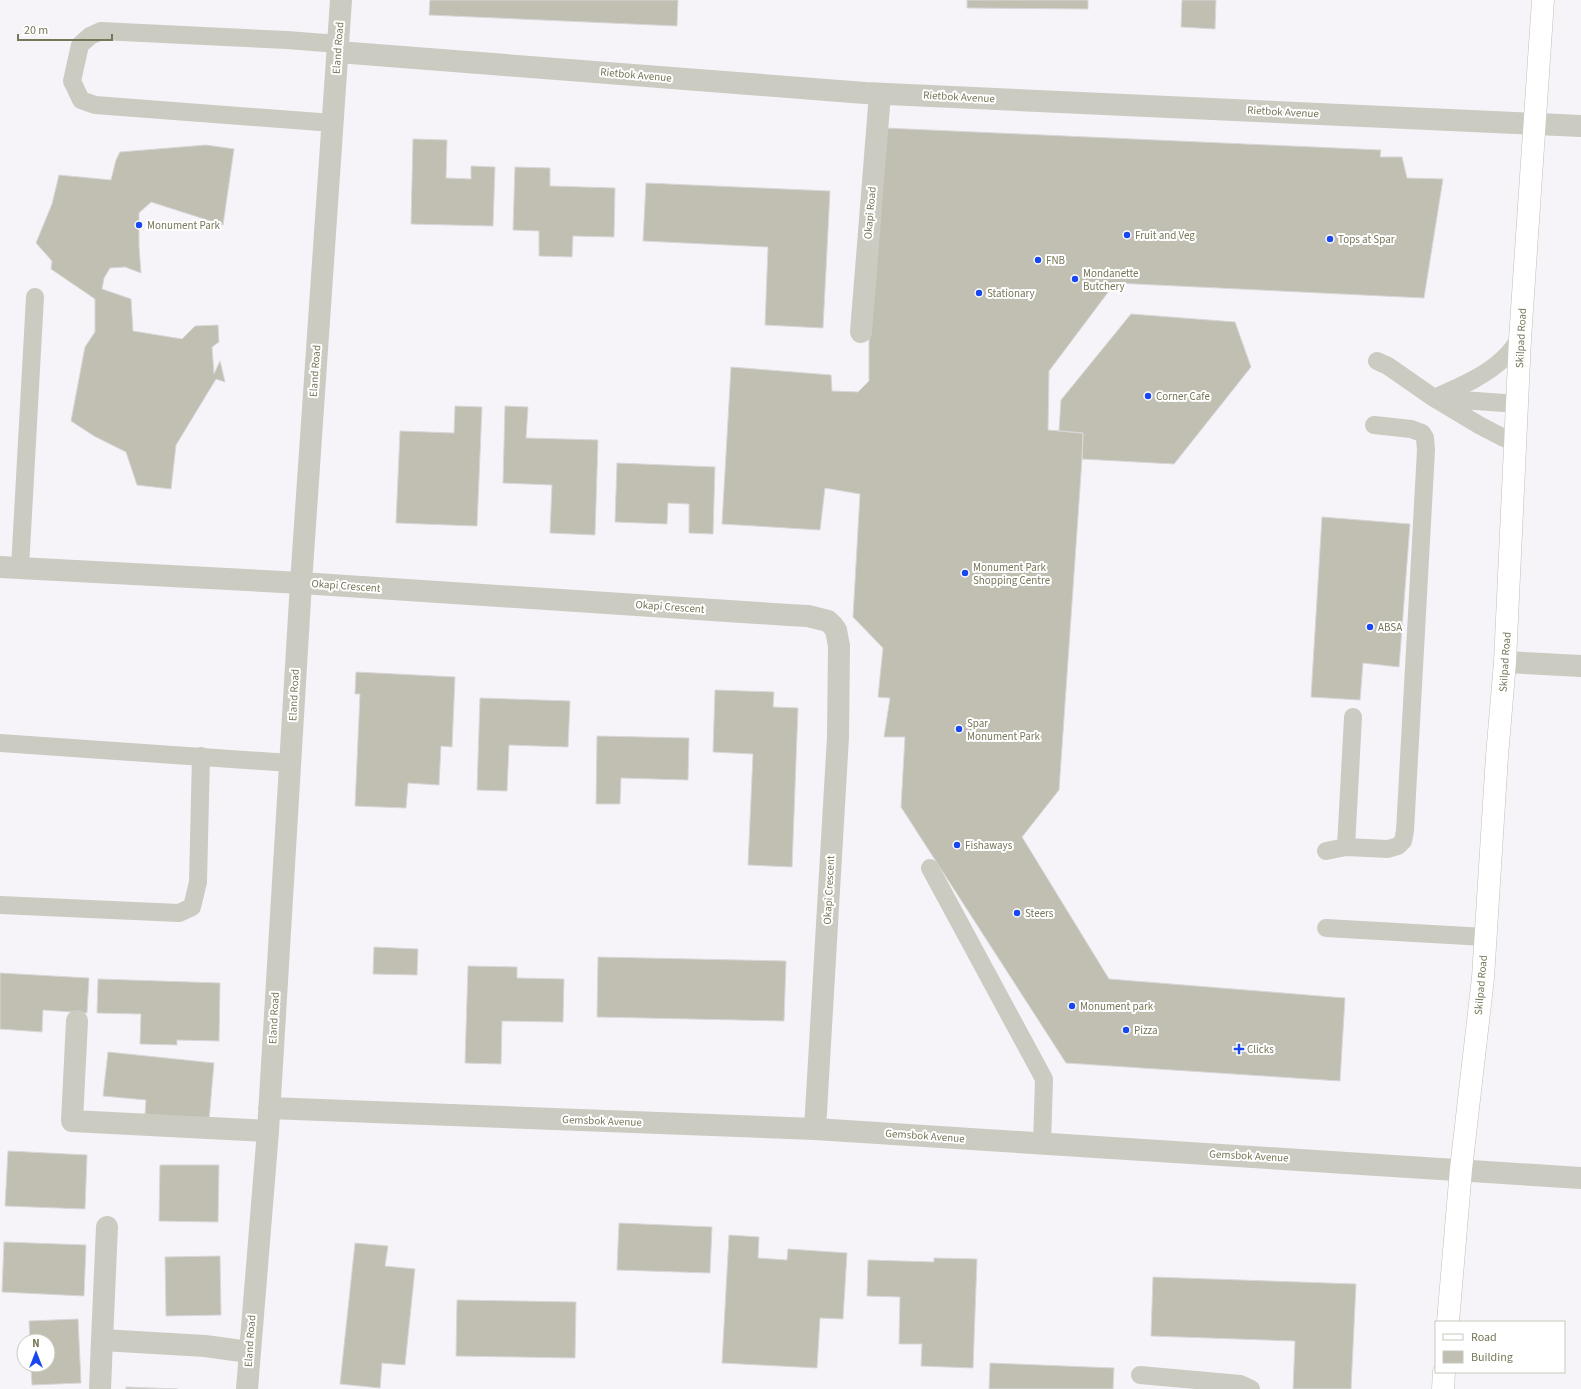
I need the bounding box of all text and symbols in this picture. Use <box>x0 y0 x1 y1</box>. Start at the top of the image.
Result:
scale bar <box>18 16 112 42</box>
text: 20 m <box>24 22 48 39</box>
street label: Eland Road <box>329 22 347 74</box>
street label: Rietbok Avenue <box>600 64 673 86</box>
street label: Rietbok Avenue <box>923 88 996 106</box>
street label: Rietbok Avenue <box>1247 103 1320 121</box>
street label: Okapi Road <box>860 186 880 240</box>
place label: Monument Park <box>147 218 221 233</box>
marker: Monument Park <box>134 220 144 230</box>
place label: Fruit and Veg <box>1135 228 1195 243</box>
marker: Fruit and Veg <box>1122 230 1132 240</box>
place label: Tops at Spar <box>1338 232 1395 247</box>
marker: Tops at Spar <box>1325 234 1335 244</box>
place label: FNB <box>1046 253 1066 268</box>
marker: FNB <box>1033 255 1043 265</box>
place label: Mondanette Butchery <box>1083 266 1139 294</box>
marker: Mondanette Butchery <box>1070 274 1080 284</box>
place label: Stationary <box>987 286 1035 301</box>
marker: Stationary <box>974 288 984 298</box>
street label: Skilpad Road <box>1512 308 1530 368</box>
street label: Eland Road <box>306 345 324 397</box>
place label: Corner Cafe <box>1156 389 1210 404</box>
marker: Corner Cafe <box>1143 391 1153 401</box>
place label: Monument Park Shopping Centre <box>973 560 1051 588</box>
marker: Monument Park Shopping Centre <box>960 568 970 578</box>
street label: Okapi Crescent <box>311 576 381 596</box>
street label: Okapi Crescent <box>635 597 705 617</box>
place label: ABSA <box>1378 620 1402 635</box>
marker: ABSA <box>1365 622 1375 632</box>
street label: Skilpad Road <box>1495 631 1515 693</box>
street label: Eland Road <box>285 669 303 721</box>
place label: Spar Monument Park <box>967 716 1041 744</box>
marker: Spar Monument Park <box>954 724 964 734</box>
place label: Fishaways <box>965 838 1013 853</box>
marker: Fishaways <box>952 840 962 850</box>
street label: Okapi Crescent <box>820 855 838 925</box>
place label: Steers <box>1025 906 1054 921</box>
marker: Steers <box>1012 908 1022 918</box>
street label: Skilpad Road <box>1471 954 1491 1016</box>
street label: Eland Road <box>265 992 283 1044</box>
place label: Monument park <box>1080 999 1154 1014</box>
marker: Monument park <box>1067 1001 1077 1011</box>
place label: Pizza <box>1134 1023 1158 1038</box>
marker: Pizza <box>1121 1025 1131 1035</box>
place label: Clicks <box>1247 1042 1274 1057</box>
marker: Clicks <box>1234 1044 1244 1054</box>
street label: Gemsbok Avenue <box>562 1112 643 1130</box>
street label: Gemsbok Avenue <box>885 1126 966 1146</box>
street label: Gemsbok Avenue <box>1209 1146 1290 1166</box>
street label: Eland Road <box>241 1315 259 1367</box>
legend <box>1435 1321 1565 1373</box>
text: Road <box>1471 1329 1497 1346</box>
north arrow <box>16 1333 56 1373</box>
text: N <box>32 1336 40 1351</box>
text: Building <box>1471 1349 1513 1366</box>

